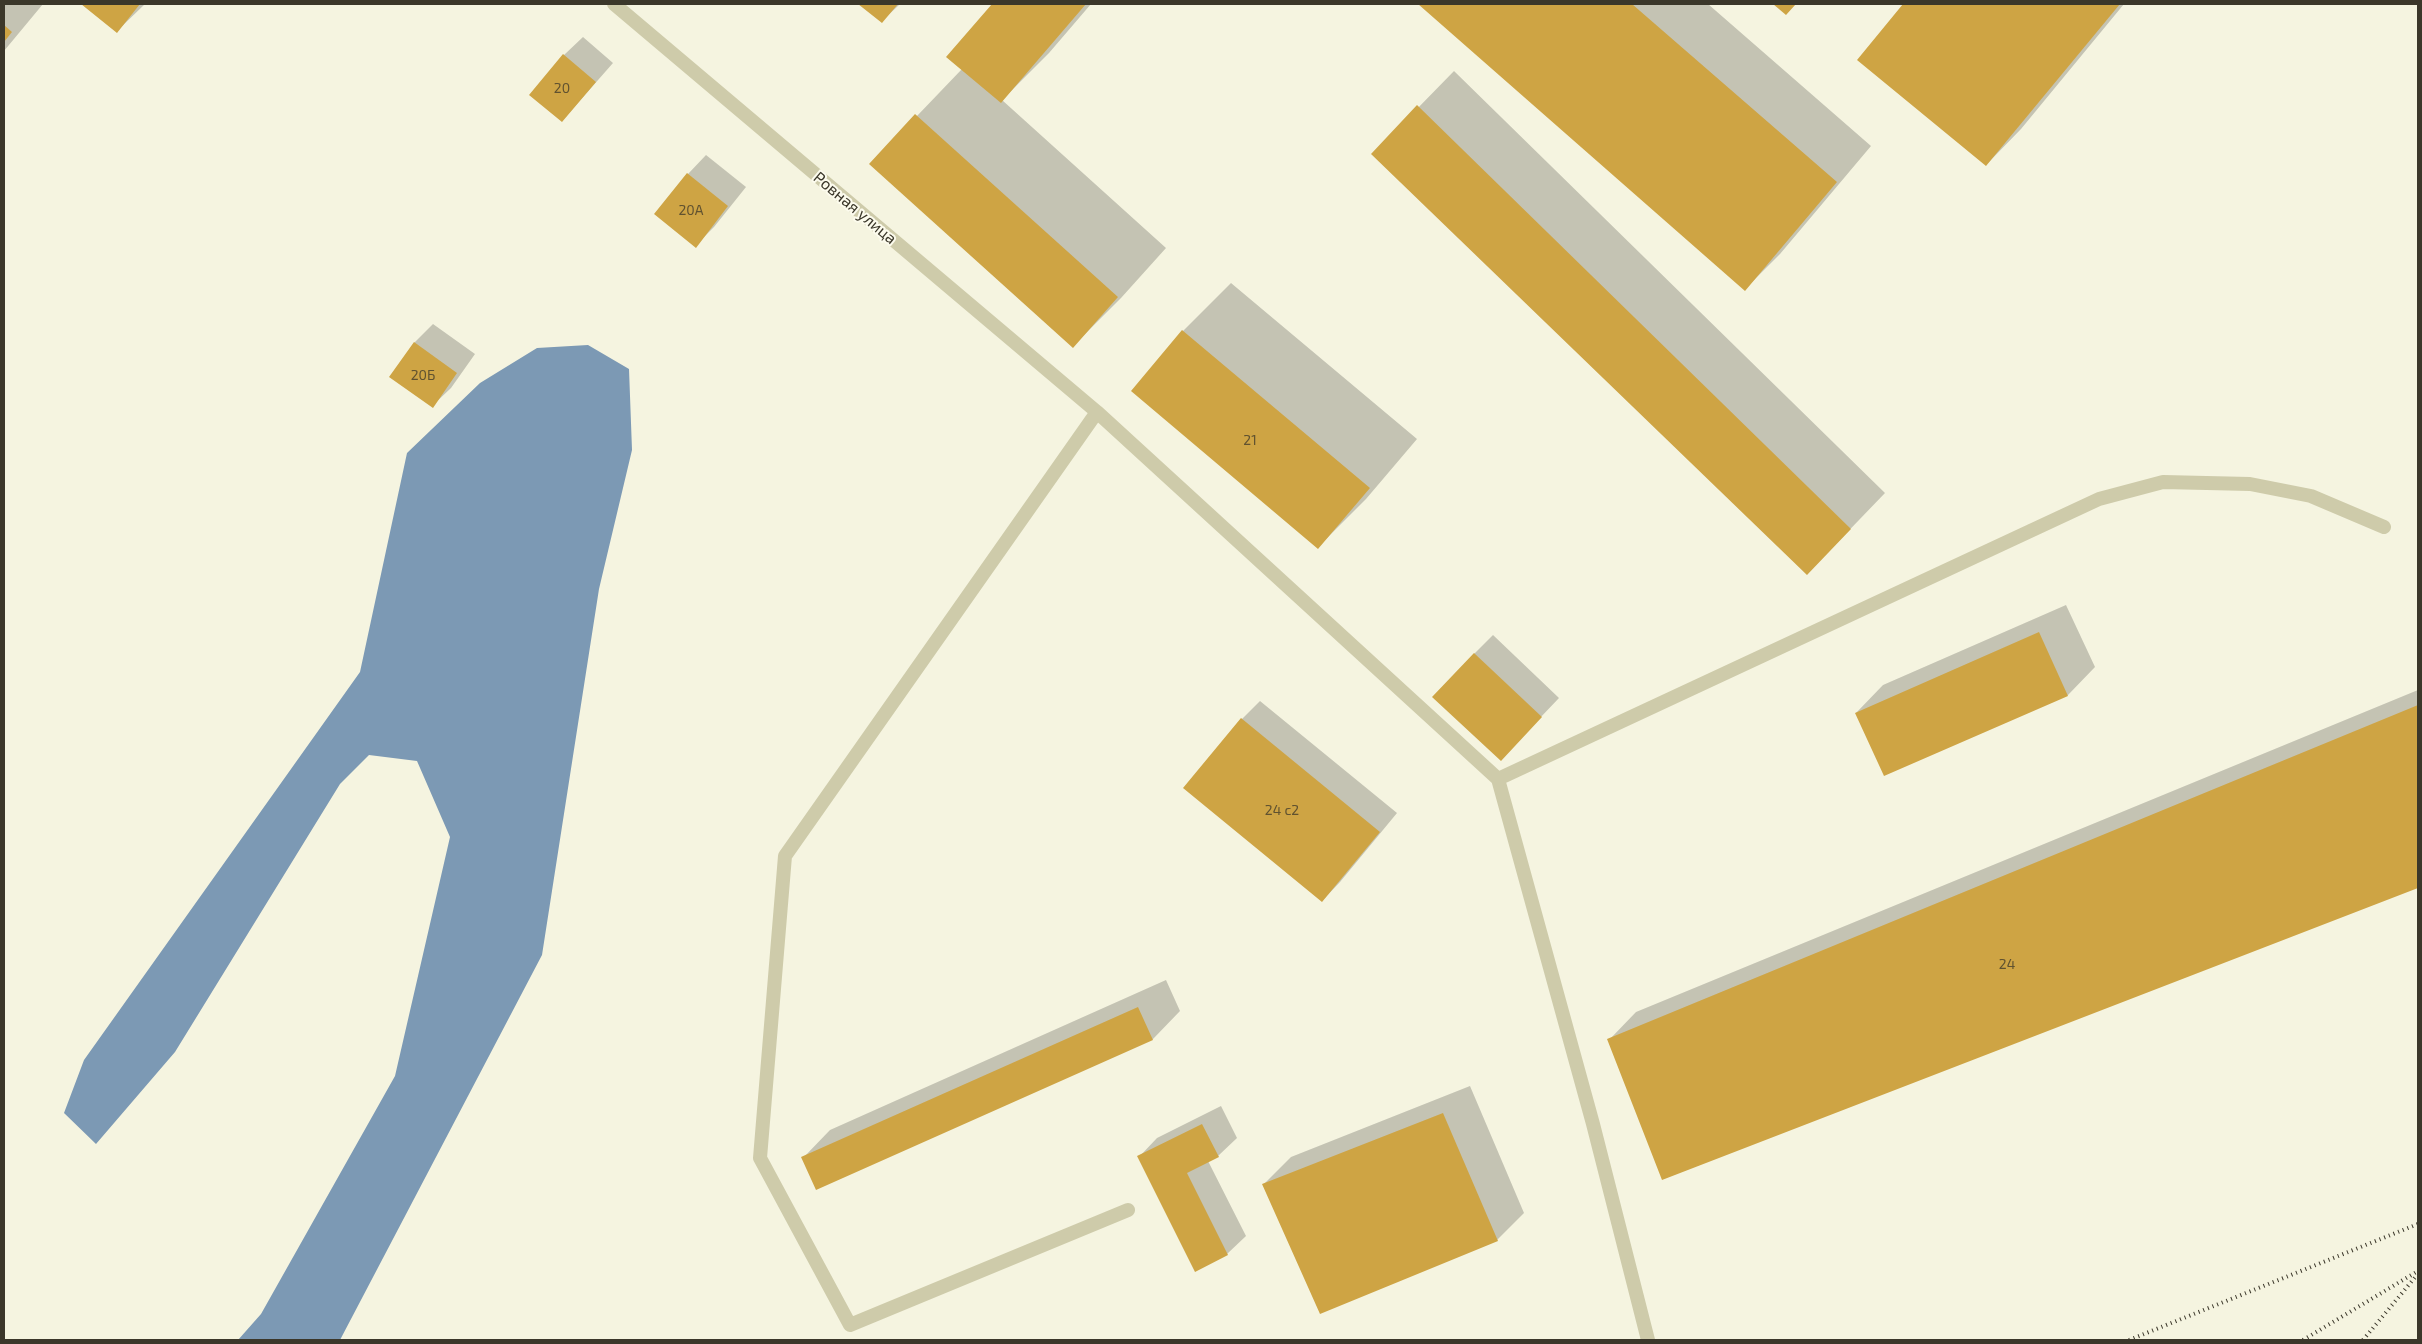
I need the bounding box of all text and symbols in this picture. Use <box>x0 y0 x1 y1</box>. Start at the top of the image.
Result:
house number: 20 <box>554 80 570 96</box>
street label: Ровная улица <box>810 168 900 248</box>
house number: 20А <box>678 202 704 218</box>
house number: 20Б <box>411 367 435 383</box>
house number: 21 <box>1243 432 1257 448</box>
house number: 24 с2 <box>1265 802 1299 818</box>
house number: 24 <box>1999 956 2015 972</box>

